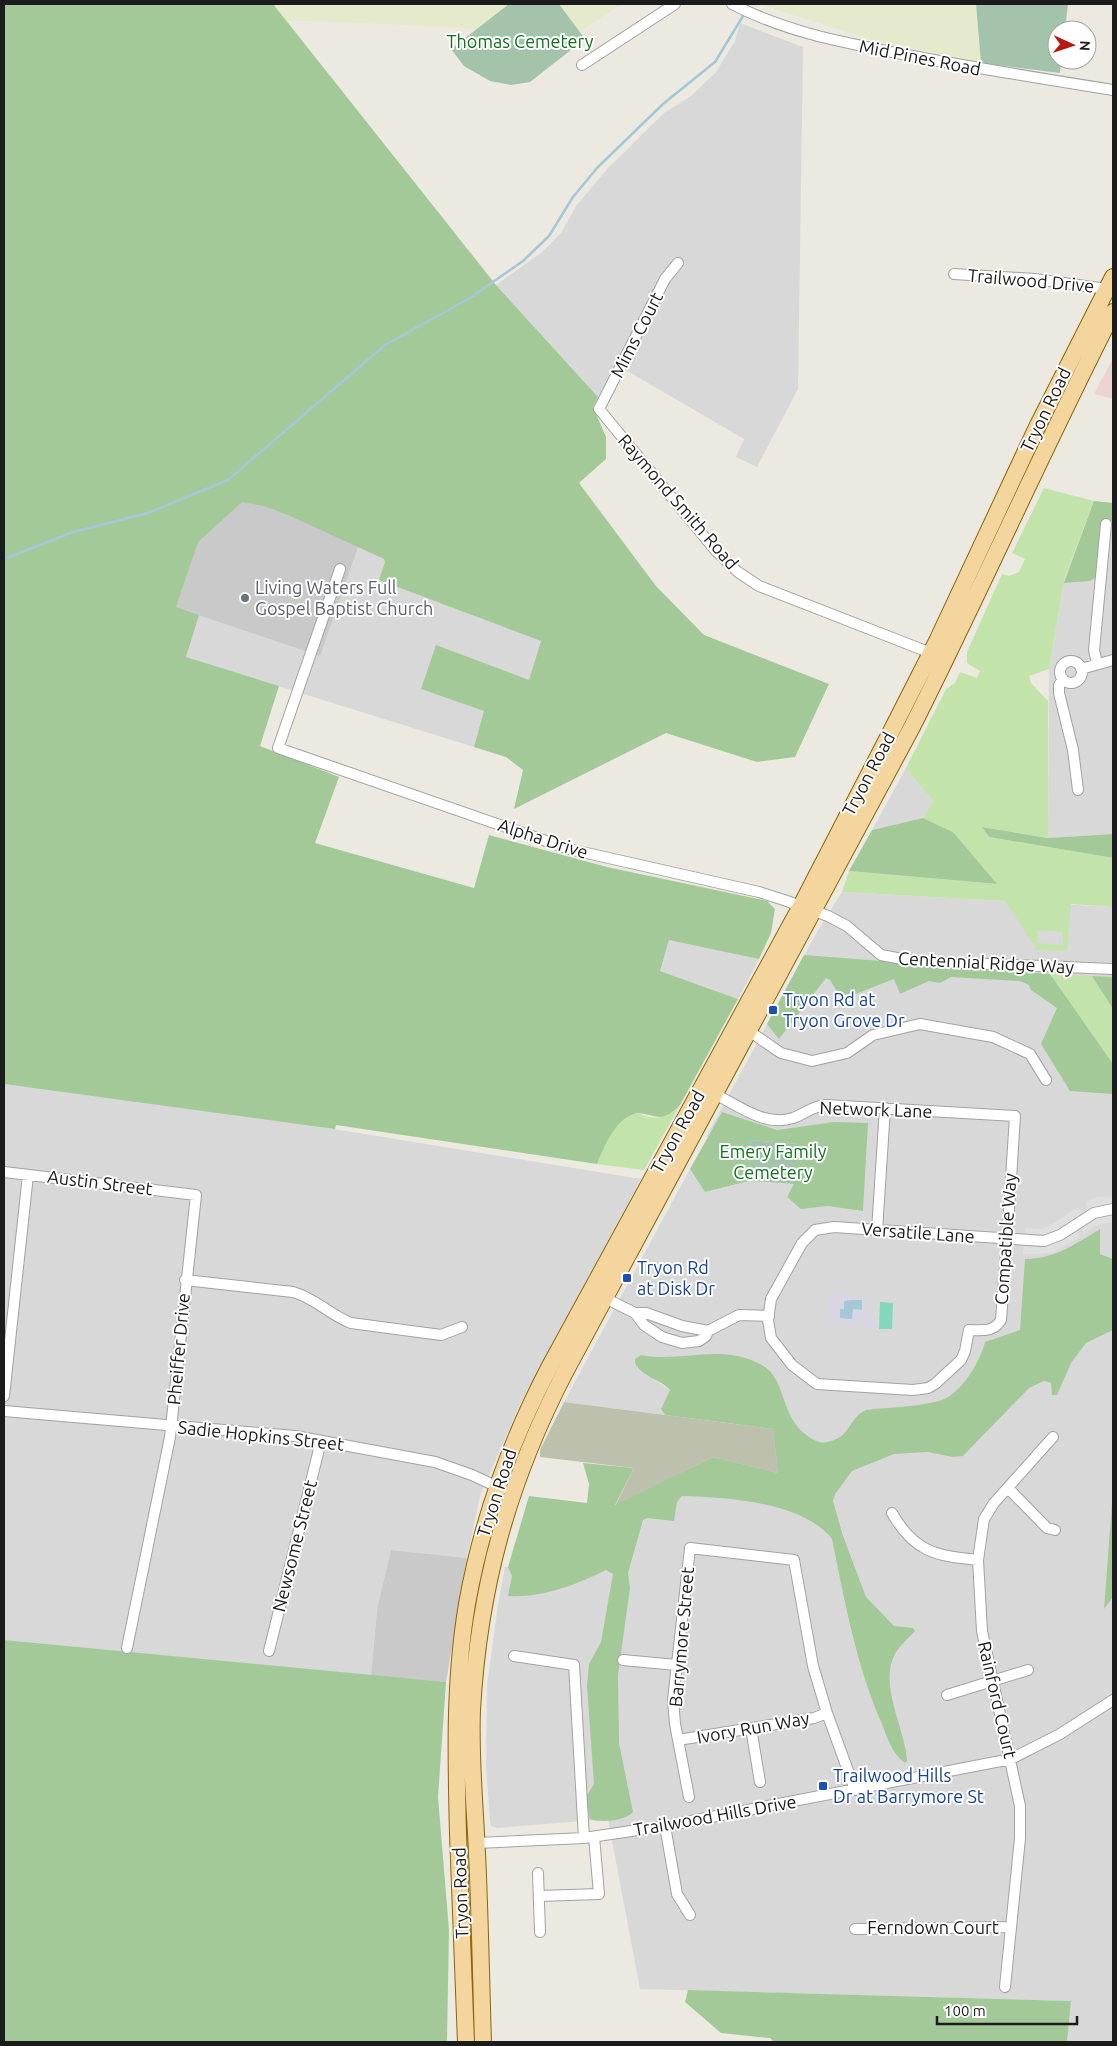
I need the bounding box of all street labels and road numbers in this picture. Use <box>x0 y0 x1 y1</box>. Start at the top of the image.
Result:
street label: Mid Pines Road <box>858 35 983 79</box>
street label: Trailwood Drive <box>967 265 1095 295</box>
street label: Mims Court <box>606 288 666 381</box>
street label: Tryon Road <box>1016 364 1074 455</box>
street label: Raymond Smith Road <box>615 430 743 573</box>
street label: Tryon Road <box>838 728 898 819</box>
street label: Alpha Drive <box>496 814 591 862</box>
street label: Centennial Ridge Way <box>898 947 1075 977</box>
street label: Tryon Road <box>646 1087 708 1176</box>
street label: Network Lane <box>819 1097 933 1121</box>
street label: Austin Street <box>46 1166 154 1198</box>
street label: Compatible Way <box>990 1172 1020 1305</box>
street label: Versatile Lane <box>861 1218 975 1246</box>
street label: Pheiffer Drive <box>163 1292 193 1406</box>
street label: Sadie Hopkins Street <box>177 1416 345 1454</box>
street label: Tryon Road <box>472 1446 520 1539</box>
street label: Newsome Street <box>268 1478 320 1614</box>
street label: Barrymore Street <box>665 1566 697 1708</box>
street label: Rainford Court <box>975 1639 1021 1760</box>
street label: Ivory Run Way <box>695 1707 811 1747</box>
street label: Trailwood Hills Drive <box>632 1791 798 1839</box>
street label: Tryon Road <box>448 1847 472 1939</box>
street label: Ferndown Court <box>867 1917 999 1937</box>

